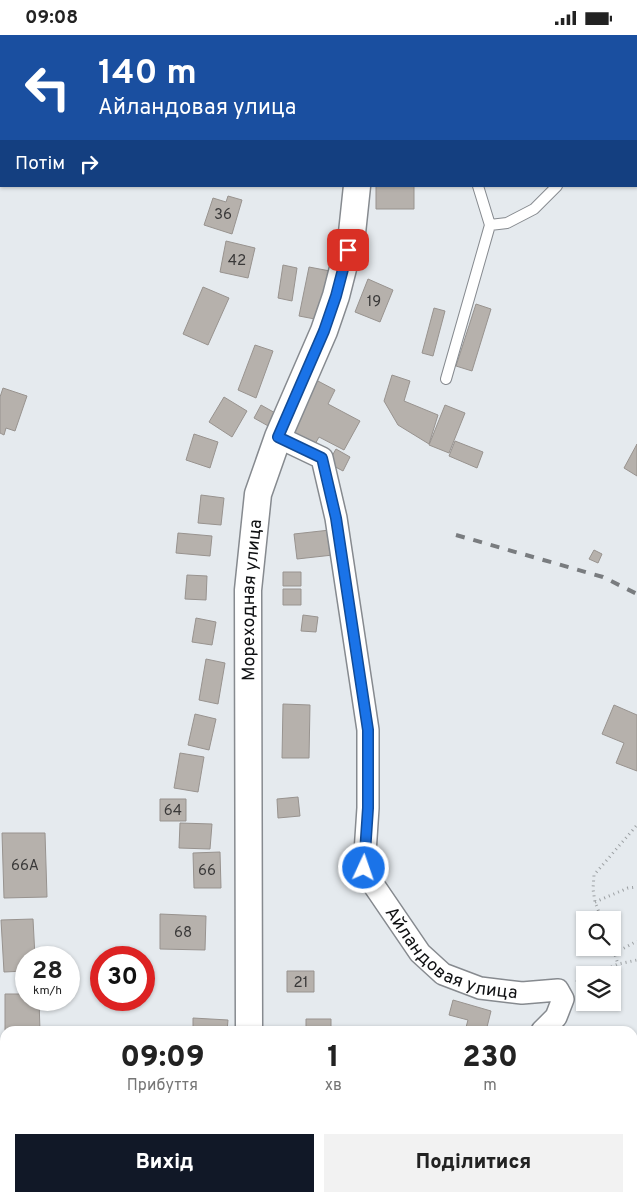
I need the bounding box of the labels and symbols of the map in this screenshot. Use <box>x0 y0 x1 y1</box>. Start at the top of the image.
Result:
house number: 36 <box>214 206 232 225</box>
pin <box>327 229 369 271</box>
house number: 42 <box>228 252 246 271</box>
house number: 19 <box>367 293 381 312</box>
street label: Мореходная улица <box>238 518 268 681</box>
house number: 64 <box>164 802 182 821</box>
position arrow <box>337 841 389 893</box>
house number: 66А <box>11 857 39 876</box>
house number: 66 <box>198 862 216 881</box>
street label: Айландовая улица <box>379 903 519 1005</box>
house number: 68 <box>174 924 192 943</box>
speed limit sign: 30 <box>90 946 155 1011</box>
house number: 21 <box>294 974 308 993</box>

